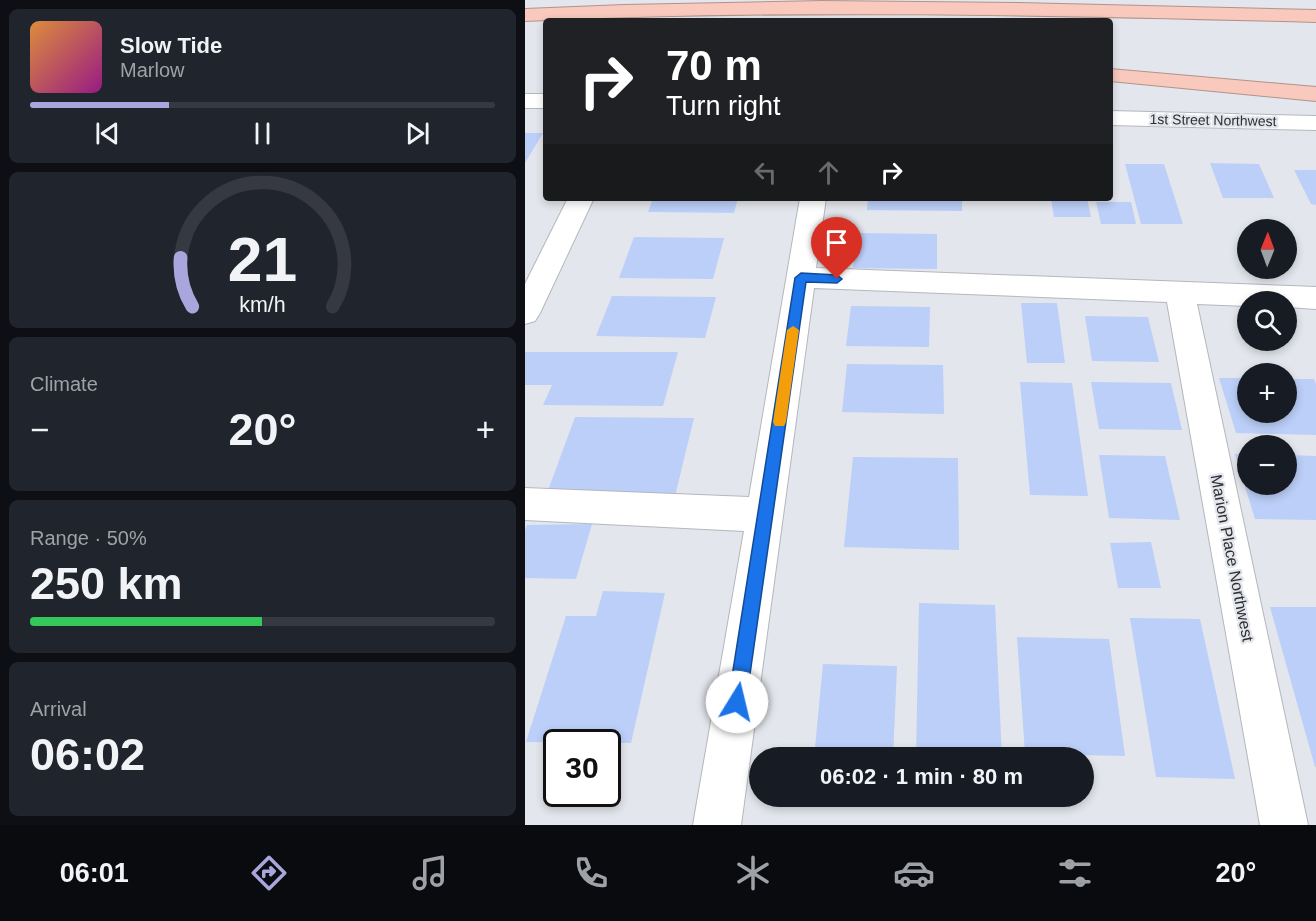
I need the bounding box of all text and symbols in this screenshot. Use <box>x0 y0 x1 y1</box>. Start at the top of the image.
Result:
text: Slow Tide <box>120 33 222 58</box>
icon: right <box>567 42 645 120</box>
text: 70 m <box>666 42 762 89</box>
text: Marlow <box>120 59 184 81</box>
text: Turn right <box>666 91 781 121</box>
street label: 1st Street Northwest <box>1149 111 1277 129</box>
icon: previous <box>91 117 124 150</box>
icon: pause <box>246 117 279 150</box>
icon: next <box>401 117 434 150</box>
icon: left <box>749 156 782 189</box>
icon: ahead <box>812 156 845 189</box>
icon: right <box>875 156 908 189</box>
pin <box>811 217 862 279</box>
north arrow <box>1237 219 1297 279</box>
map controls <box>1237 219 1297 495</box>
text: 21 <box>228 225 297 294</box>
icon: arrive <box>820 226 853 259</box>
button: search <box>1237 291 1297 351</box>
text: km/h <box>239 293 286 317</box>
button: + <box>1237 363 1297 423</box>
text: Climate <box>30 373 98 395</box>
text: 20° <box>228 404 297 455</box>
text: − <box>30 411 49 448</box>
text: + <box>476 411 495 448</box>
button: − <box>1237 435 1297 495</box>
street label: Marion Place Northwest <box>1207 473 1257 644</box>
text: Range · 50% <box>30 527 147 549</box>
text: 250 km <box>30 558 183 609</box>
position arrow <box>705 670 769 734</box>
text: Arrival <box>30 698 87 720</box>
text: 06:02 <box>30 729 145 780</box>
speed limit sign: 30 <box>543 729 621 807</box>
text: 06:02 · 1 min · 80 m <box>820 764 1023 789</box>
icon: directions <box>248 852 290 894</box>
icon: music <box>409 852 451 894</box>
icon: phone <box>570 852 612 894</box>
icon: climate <box>732 852 774 894</box>
icon: car <box>893 852 935 894</box>
icon: filters <box>1054 852 1096 894</box>
text: 06:01 <box>60 858 129 888</box>
text: 20° <box>1215 858 1256 888</box>

